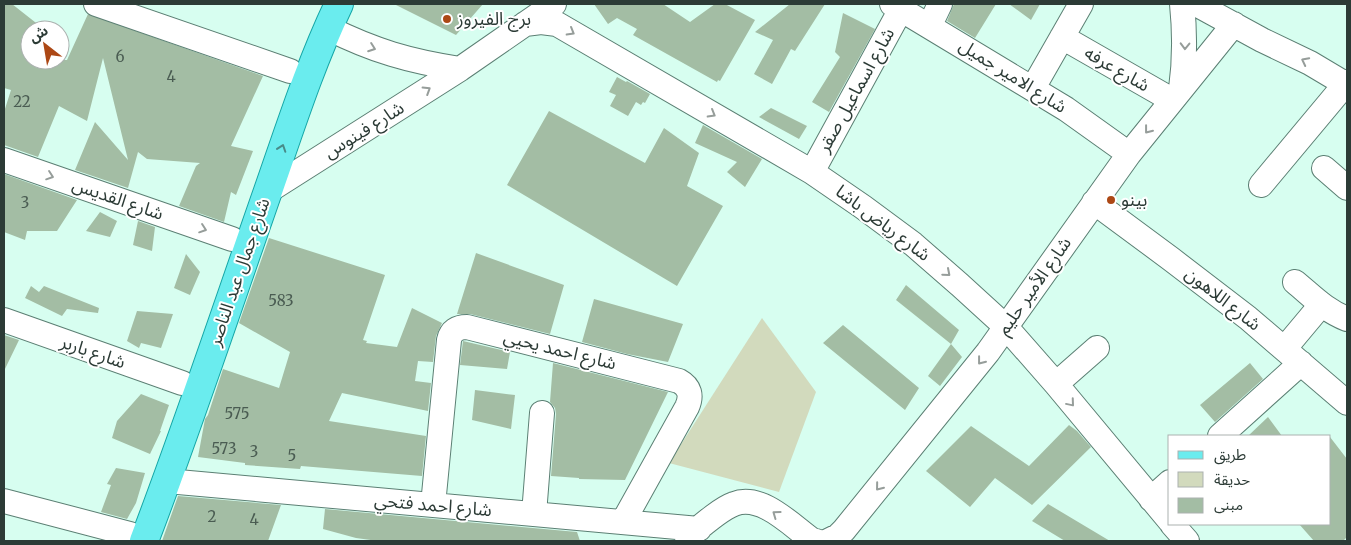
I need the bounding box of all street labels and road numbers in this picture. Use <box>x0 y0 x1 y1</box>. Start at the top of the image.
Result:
street label: شارع اسماعيل صقر <box>811 23 902 158</box>
street label: شارع الامير جميل <box>954 33 1071 120</box>
street label: شارع عرفه <box>1079 41 1154 99</box>
street label: شارع فينوس <box>319 96 410 166</box>
street label: شارع القديس <box>69 172 167 228</box>
street label: شارع رياض باشا <box>829 179 935 268</box>
street label: شارع جمال عبد الناصر <box>202 195 278 351</box>
street label: شارع الأمير حليم <box>991 232 1078 341</box>
street label: شارع اللاهون <box>1179 262 1266 338</box>
street label: شارع احمد يحيي <box>501 324 619 378</box>
street label: شارع باربر <box>56 329 129 376</box>
street label: شارع احمد فتحي <box>373 488 493 524</box>

